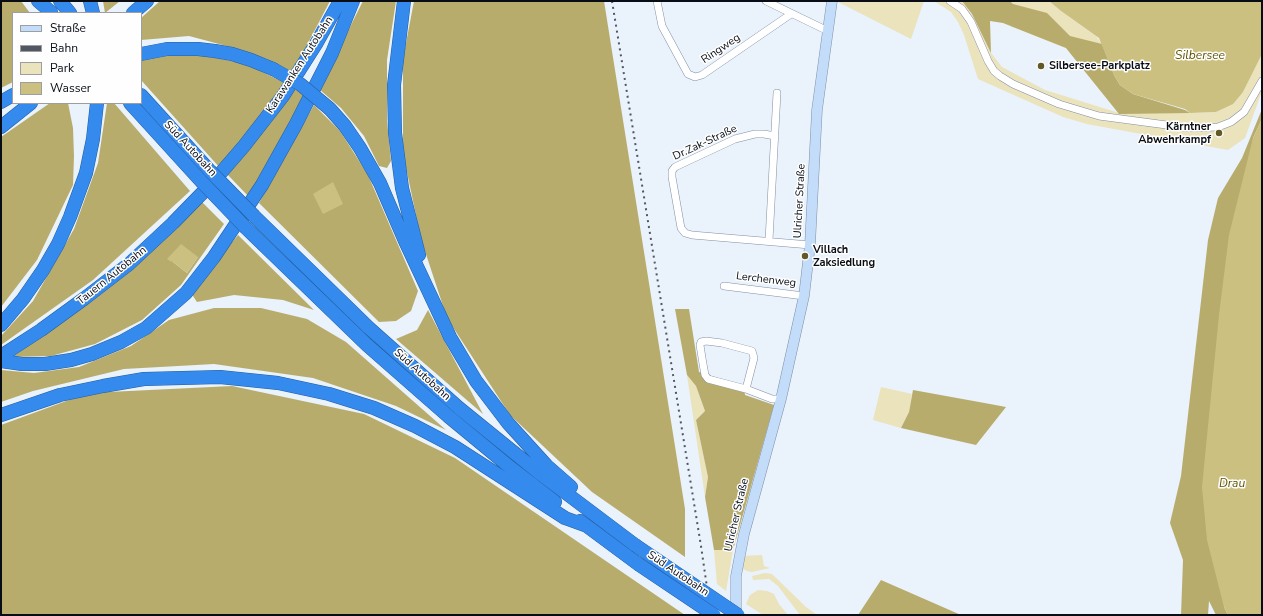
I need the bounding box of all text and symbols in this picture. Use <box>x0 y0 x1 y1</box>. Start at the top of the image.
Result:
legend <box>12 12 142 104</box>
street label: Karawanken Autobahn <box>264 14 336 116</box>
text: Straße <box>50 20 86 36</box>
street label: Ringweg <box>699 31 743 67</box>
text: Bahn <box>50 40 78 56</box>
water label: Silbersee <box>1175 49 1225 63</box>
place label: Silbersee-Parkplatz <box>1049 59 1150 73</box>
text: Park <box>50 60 74 76</box>
marker: Silbersee-Parkplatz <box>1036 61 1046 71</box>
text: Wasser <box>50 80 91 96</box>
street label: Süd Autobahn <box>161 119 219 179</box>
place label: Kärntner Abwehrkampf <box>1138 120 1211 146</box>
street label: Dr.Zak-Straße <box>671 122 739 164</box>
marker: Kärntner Abwehrkampf <box>1214 128 1224 138</box>
street label: Ulricher Straße <box>791 163 809 239</box>
place label: Villach Zaksiedlung <box>813 243 875 269</box>
street label: Tauern Autobahn <box>75 244 149 308</box>
marker: Villach Zaksiedlung <box>800 251 810 261</box>
street label: Lerchenweg <box>735 270 797 290</box>
street label: Süd Autobahn <box>391 346 453 404</box>
street label: Ulricher Straße <box>722 477 752 553</box>
water label: Drau <box>1219 477 1245 491</box>
street label: Süd Autobahn <box>645 549 711 599</box>

